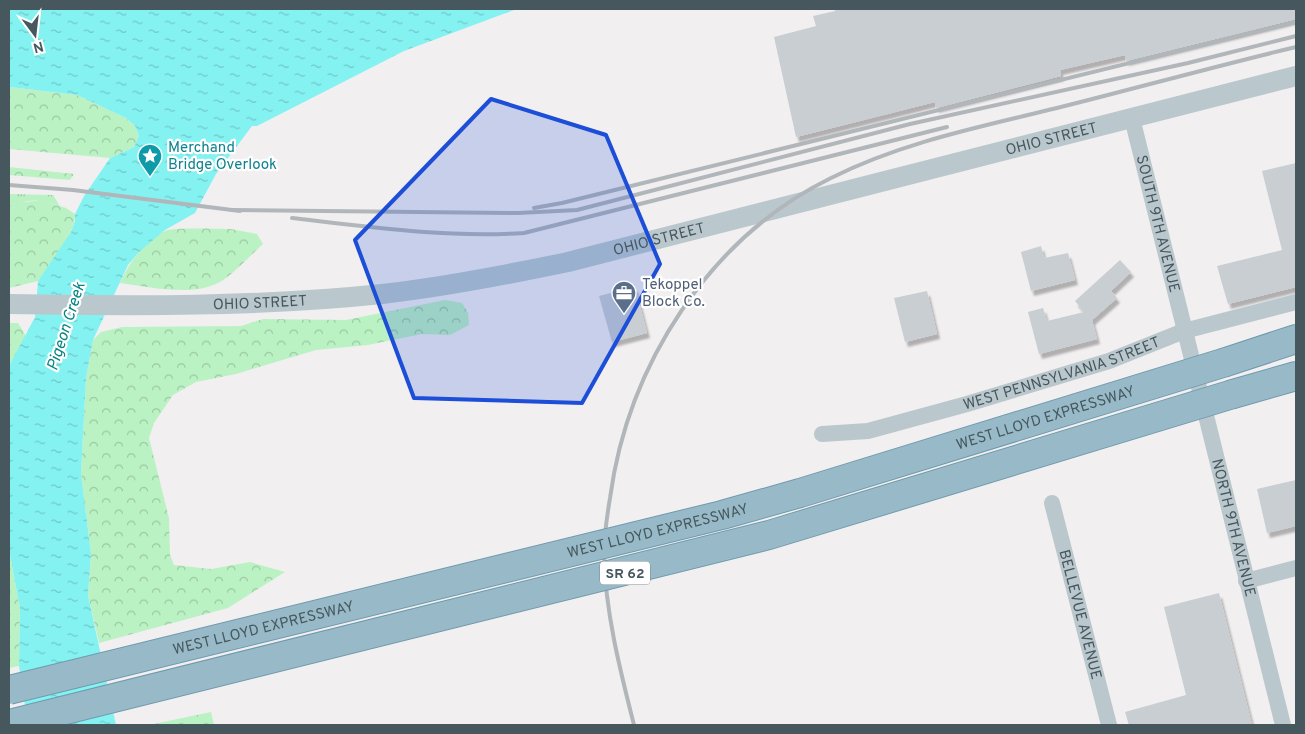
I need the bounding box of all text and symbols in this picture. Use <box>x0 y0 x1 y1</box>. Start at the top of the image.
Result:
north arrow <box>10 10 60 60</box>
text: N <box>31 37 45 56</box>
street label: OHIO STREET <box>1004 119 1100 161</box>
place label: Merchand Bridge Overlook <box>168 139 277 175</box>
place icon: Merchand Bridge Overlook <box>137 143 163 177</box>
street label: SOUTH 9TH AVENUE <box>1131 153 1183 295</box>
street label: OHIO STREET <box>611 219 707 261</box>
place label: Tekoppel Block Co. <box>642 276 705 312</box>
water label: Pigeon Creek <box>43 279 91 373</box>
office icon: Tekoppel Block Co. <box>611 280 637 314</box>
street label: OHIO STREET <box>213 292 308 315</box>
street label: WEST PENNSYLVANIA STREET <box>961 334 1163 416</box>
street label: WEST LLOYD EXPRESSWAY <box>954 382 1138 455</box>
street label: NORTH 9TH AVENUE <box>1206 457 1259 599</box>
street label: WEST LLOYD EXPRESSWAY <box>566 500 751 564</box>
street label: BELLEVUE AVENUE <box>1053 548 1105 682</box>
road number: SR 62 <box>600 562 650 584</box>
street label: WEST LLOYD EXPRESSWAY <box>171 598 357 660</box>

